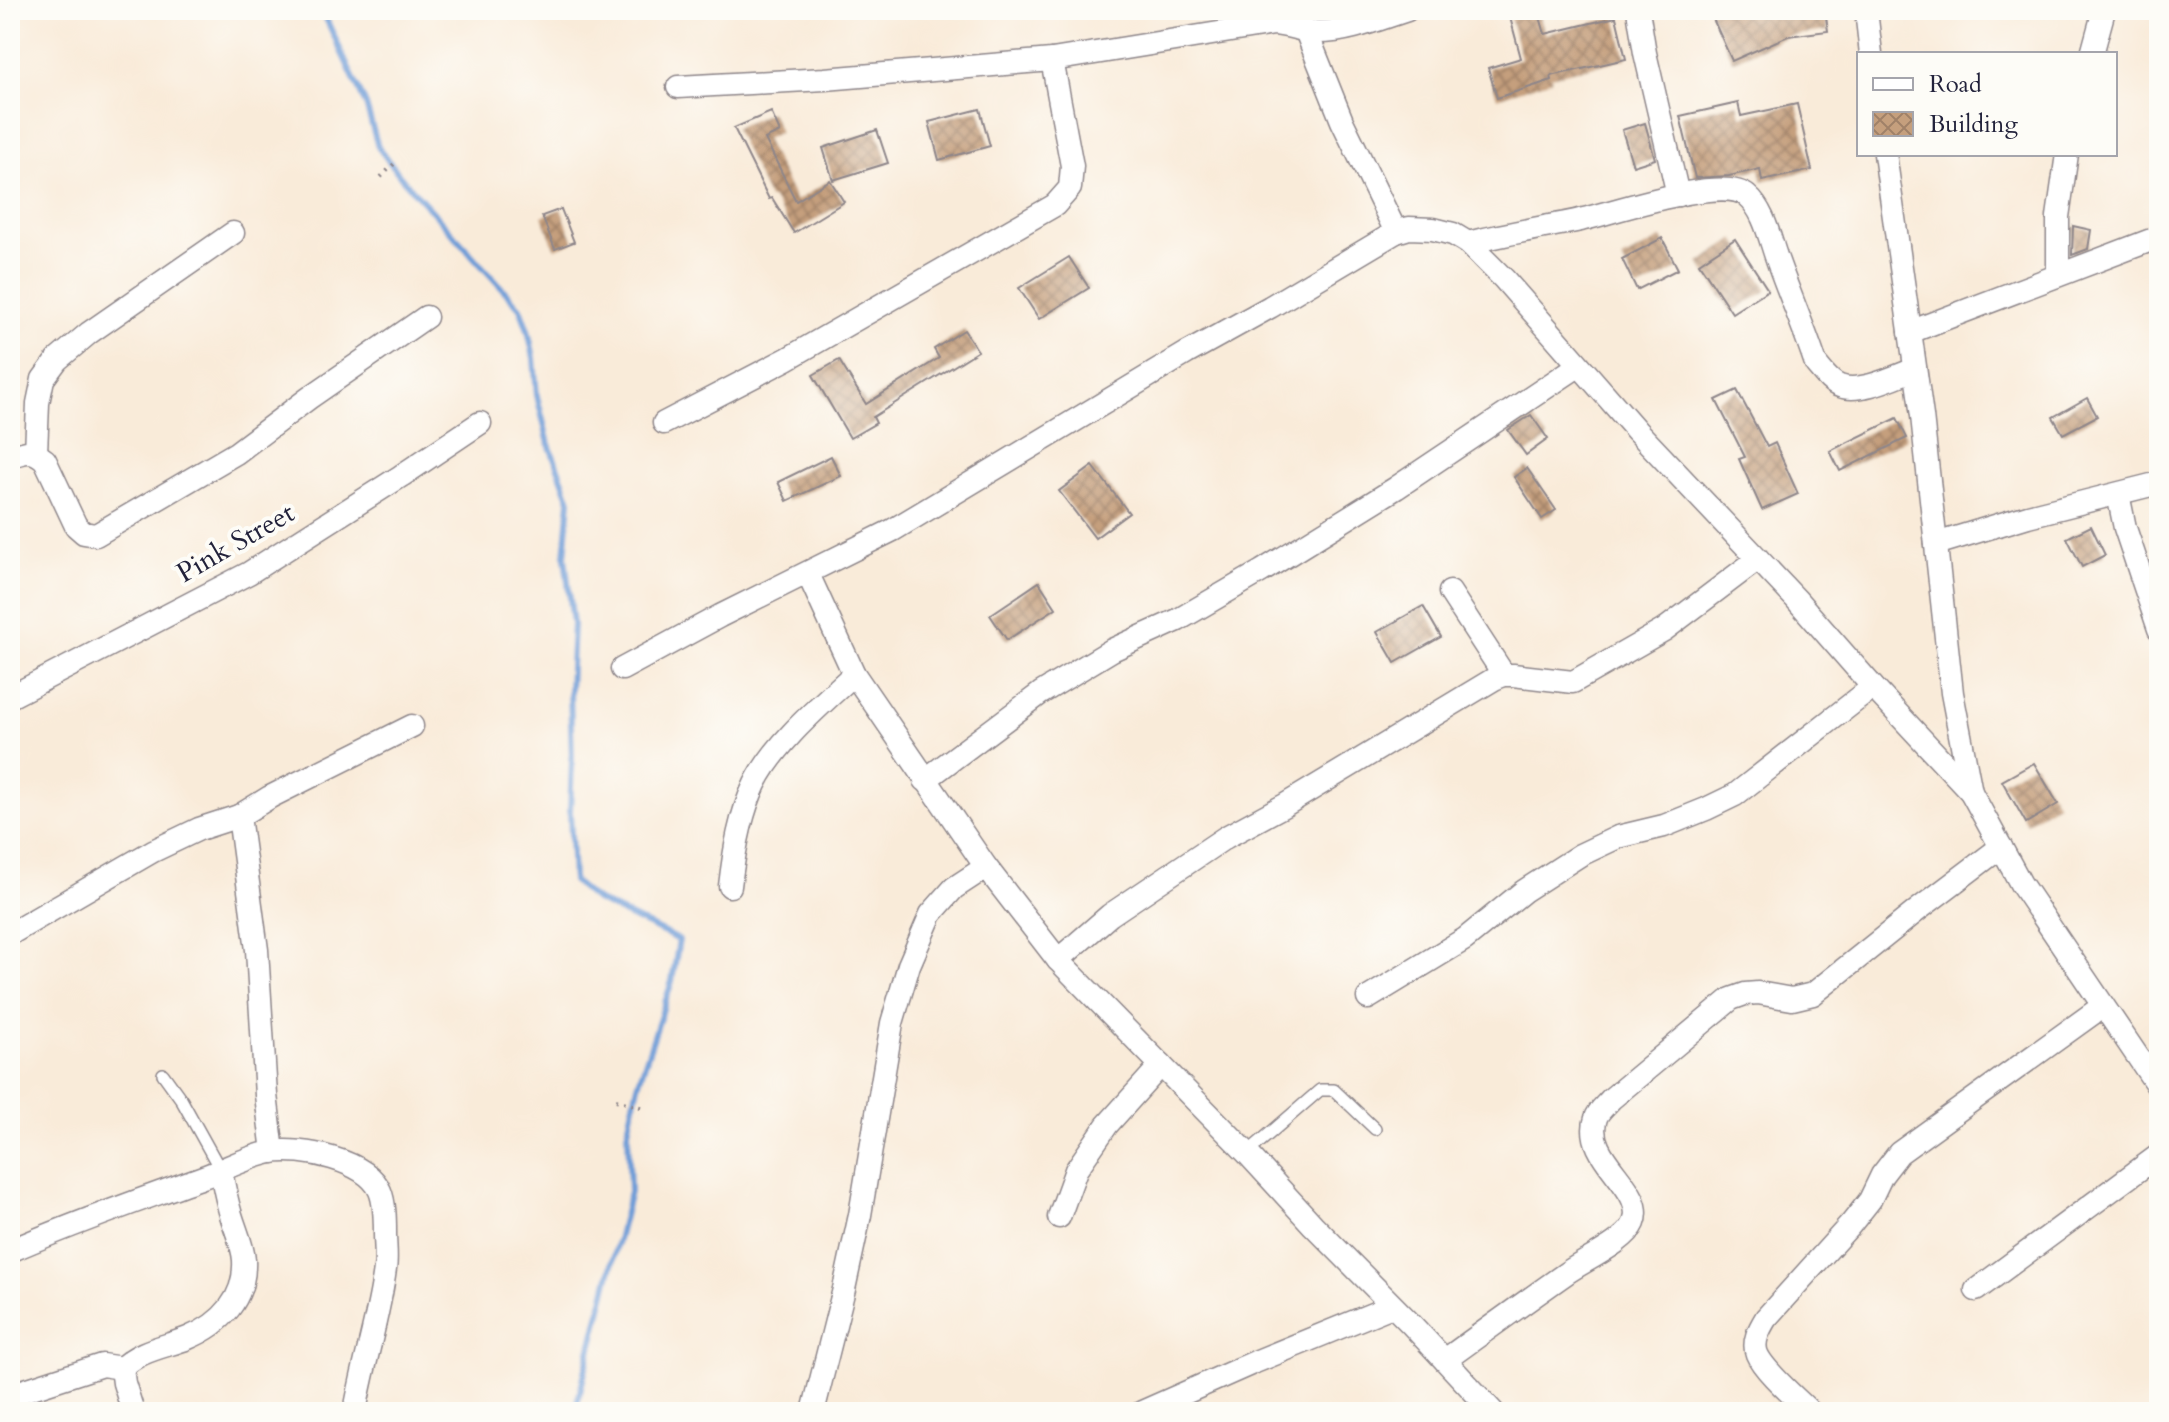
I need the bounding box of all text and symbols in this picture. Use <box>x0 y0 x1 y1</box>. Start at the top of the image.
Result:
legend <box>1857 52 2117 156</box>
text: Road <box>1929 68 1982 101</box>
text: Building <box>1929 108 2019 141</box>
street label: Pink Street <box>170 494 302 592</box>

